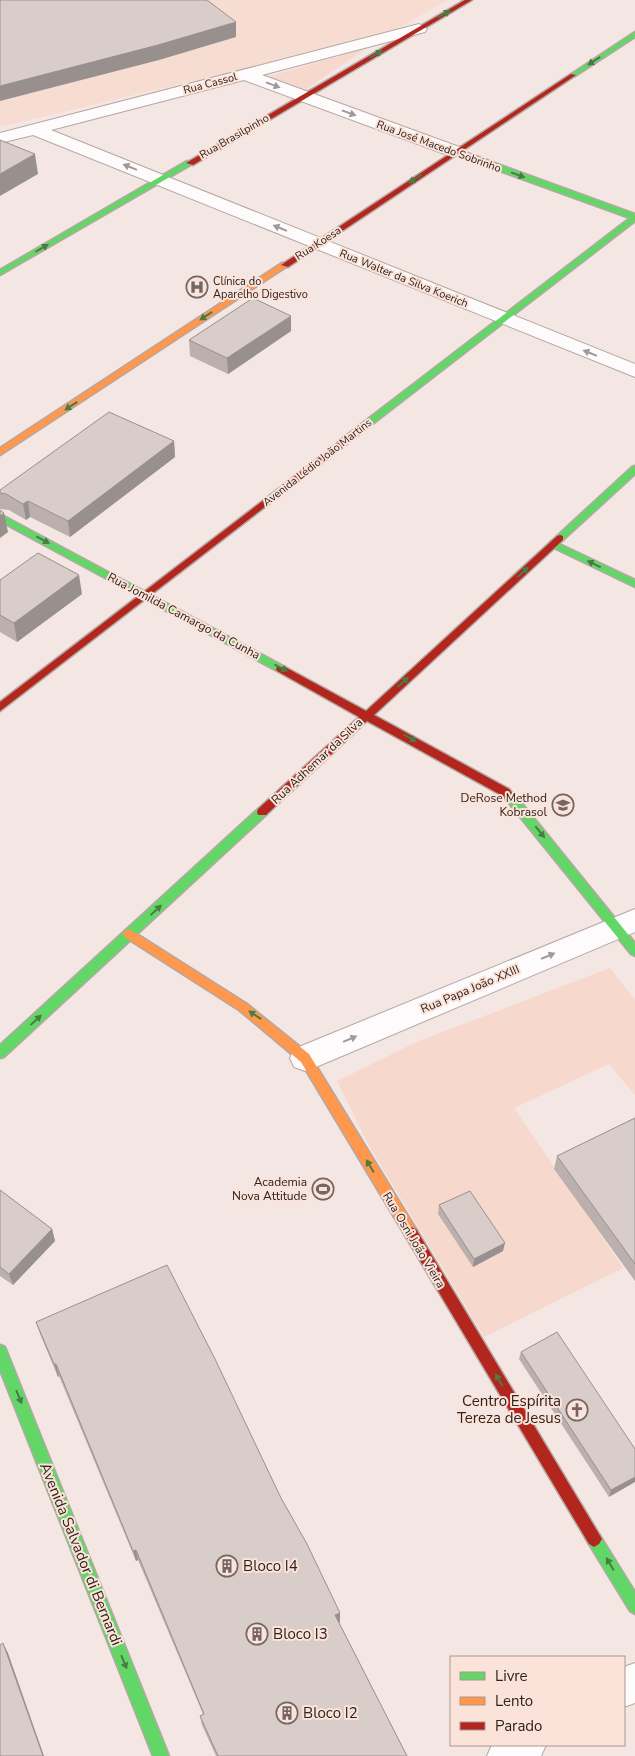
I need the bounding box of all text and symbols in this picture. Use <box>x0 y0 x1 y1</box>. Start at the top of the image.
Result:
one-way arrow <box>438 10 451 19</box>
one-way arrow <box>369 50 382 59</box>
one-way arrow <box>588 56 601 66</box>
street label: Rua Cassol <box>182 69 239 98</box>
one-way arrow <box>266 82 281 89</box>
one-way arrow <box>342 109 357 117</box>
street label: Rua Brasilpinho <box>197 110 272 162</box>
street label: Rua José Macedo Sobrinho <box>374 117 503 176</box>
one-way arrow <box>123 163 137 171</box>
one-way arrow <box>511 171 526 179</box>
one-way arrow <box>408 174 422 184</box>
street label: Rua Koesa <box>292 223 344 264</box>
one-way arrow <box>272 224 287 232</box>
one-way arrow <box>35 244 50 252</box>
street label: Rua Walter da Silva Koerich <box>337 246 470 311</box>
place label: Clínica do Aparelho Digestivo <box>213 274 308 302</box>
hospital icon: Clínica do Aparelho Digestivo <box>185 275 209 299</box>
one-way arrow <box>200 312 213 321</box>
one-way arrow <box>583 348 597 356</box>
one-way arrow <box>64 401 77 411</box>
street label: Avenida Lédio João Martins <box>260 415 375 510</box>
one-way arrow <box>36 536 50 544</box>
one-way arrow <box>587 560 601 568</box>
one-way arrow <box>516 566 528 578</box>
street label: Rua Jomilda Camargo da Cunha <box>105 569 263 663</box>
one-way arrow <box>273 664 288 672</box>
one-way arrow <box>397 676 409 688</box>
street label: Rua Adhemar da Silva <box>268 714 366 808</box>
one-way arrow <box>403 734 417 743</box>
place label: DeRose Method Kobrasol <box>461 790 547 820</box>
school or university icon: DeRose Method Kobrasol <box>551 793 575 817</box>
one-way arrow <box>535 825 546 838</box>
one-way arrow <box>149 904 161 916</box>
one-way arrow <box>541 952 555 960</box>
street label: Rua Papa João XXIII <box>418 961 522 1017</box>
one-way arrow <box>248 1010 262 1019</box>
one-way arrow <box>29 1014 41 1026</box>
one-way arrow <box>343 1035 357 1043</box>
one-way arrow <box>365 1159 374 1172</box>
place label: Academia Nova Attitude <box>232 1174 307 1204</box>
sports icon: Academia Nova Attitude <box>311 1177 335 1201</box>
street label: Rua Osni João Vieira <box>379 1189 449 1291</box>
one-way arrow <box>494 1374 503 1387</box>
one-way arrow <box>15 1390 23 1405</box>
place label: Centro Espírita Tereza de Jesus <box>457 1391 561 1428</box>
church icon: Centro Espírita Tereza de Jesus <box>565 1398 589 1422</box>
street label: Avenida Salvador di Bernardi <box>35 1460 127 1648</box>
building icon: Bloco I4 <box>215 1554 239 1578</box>
place label: Bloco I4 <box>243 1556 298 1576</box>
one-way arrow <box>605 1558 614 1571</box>
building icon: Bloco I3 <box>245 1622 269 1646</box>
place label: Bloco I3 <box>273 1624 328 1644</box>
one-way arrow <box>120 1655 128 1670</box>
legend <box>450 1656 625 1746</box>
text: Livre <box>495 1666 528 1686</box>
text: Lento <box>495 1691 533 1711</box>
building icon: Bloco I2 <box>275 1701 299 1725</box>
place label: Bloco I2 <box>303 1703 358 1723</box>
text: Parado <box>495 1716 542 1736</box>

